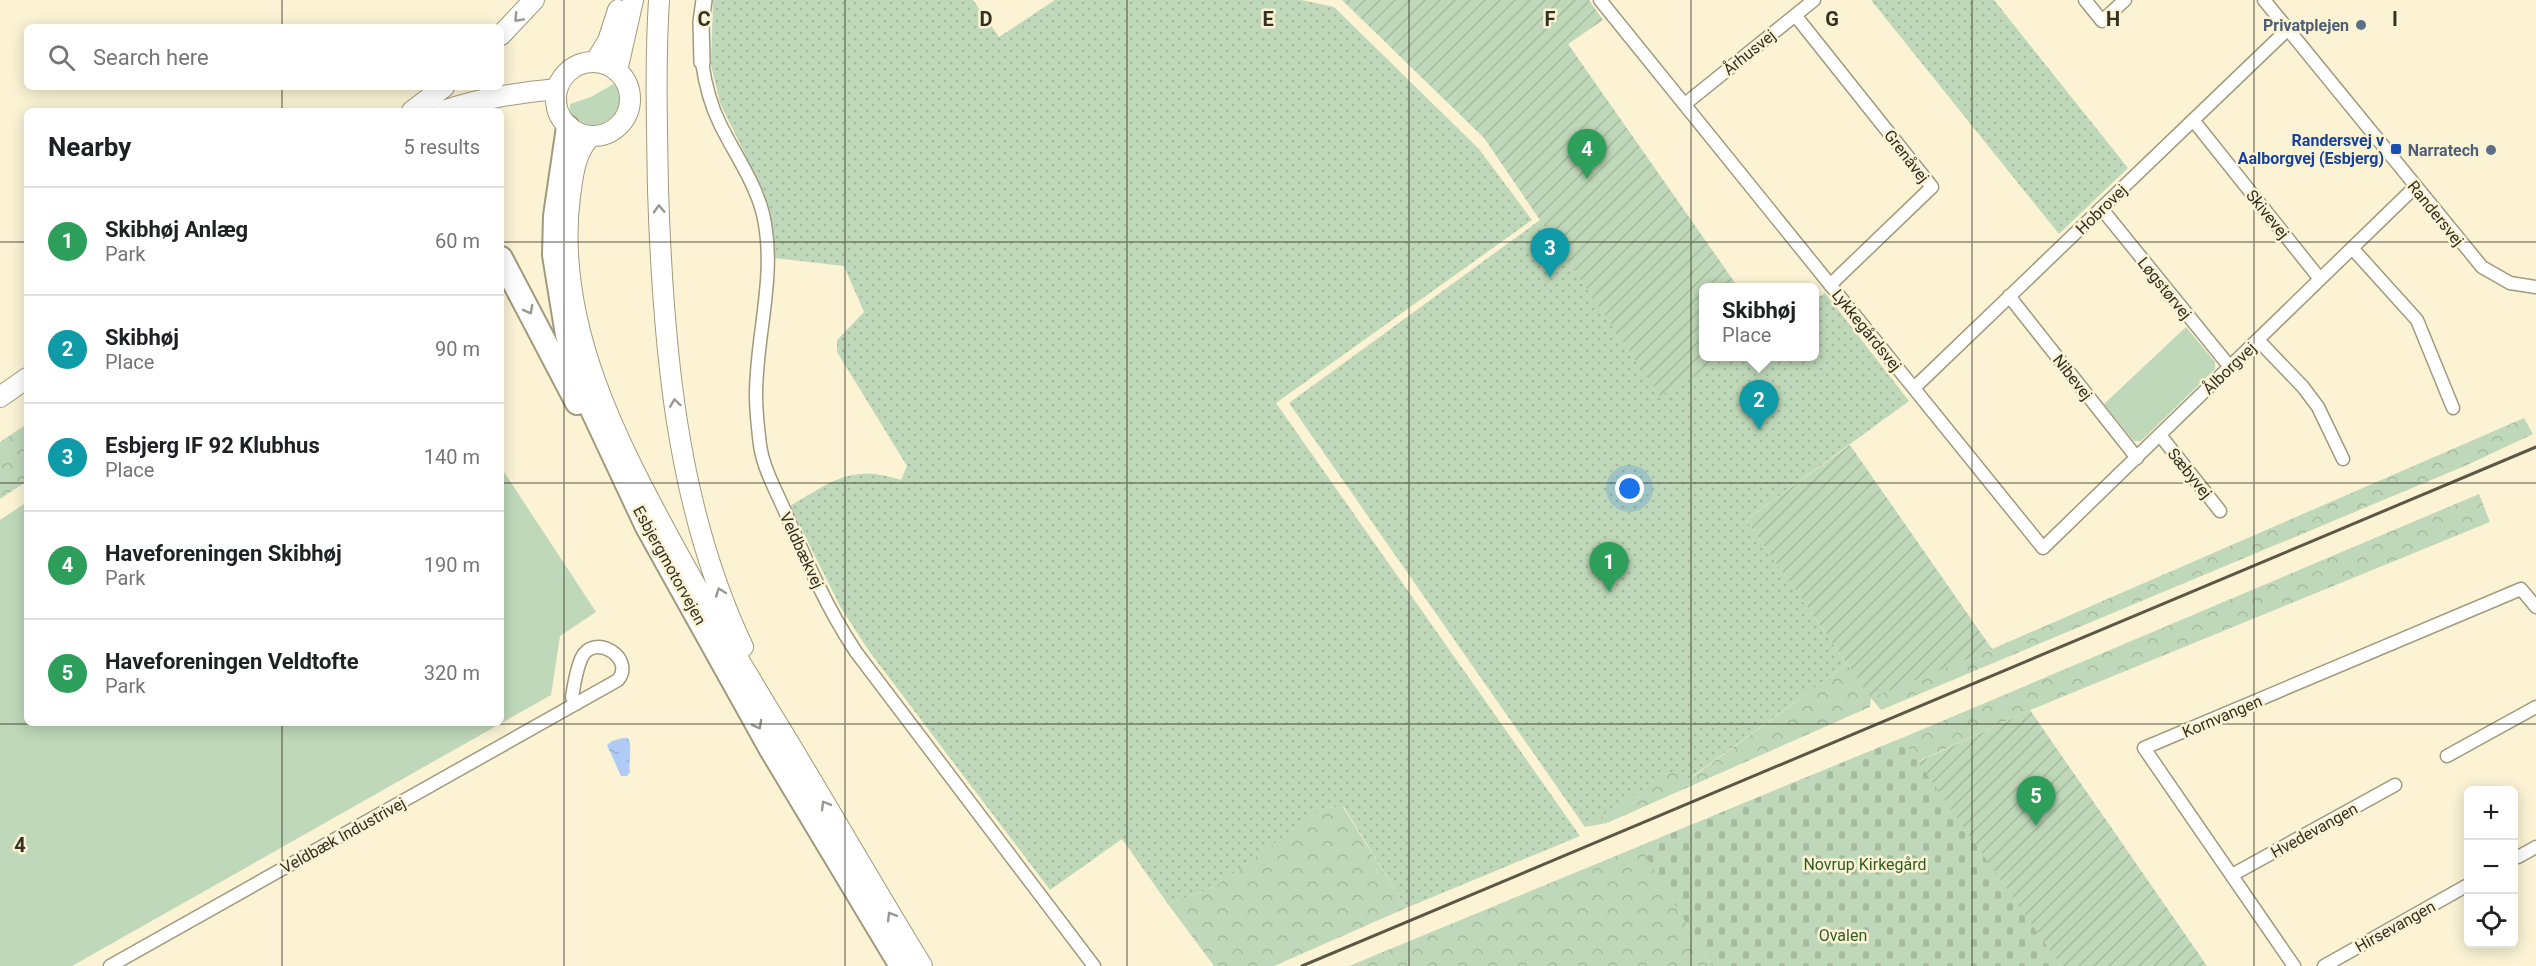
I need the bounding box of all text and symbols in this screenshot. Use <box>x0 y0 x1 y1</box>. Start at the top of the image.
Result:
text: C <box>697 7 711 31</box>
text: D <box>980 7 993 31</box>
text: E <box>1262 7 1274 31</box>
text: F <box>1545 7 1556 31</box>
text: G <box>1825 7 1839 31</box>
text: H <box>2106 7 2120 31</box>
text: I <box>2392 7 2398 31</box>
one-way arrow <box>514 11 525 22</box>
place label: Privatplejen <box>2263 16 2349 35</box>
marker: Privatplejen <box>2354 18 2368 32</box>
search box <box>24 24 504 90</box>
street label: Århusvej <box>1719 25 1779 79</box>
icon: search <box>45 41 78 74</box>
text: Search here <box>93 45 209 70</box>
street label: Grenåvej <box>1880 126 1933 187</box>
pin: 4 <box>1568 130 1606 179</box>
place label: Randersvej v Aalborgvej (Esbjerg) <box>2238 131 2384 168</box>
text: Nearby <box>48 132 131 162</box>
text: 5 results <box>404 135 480 159</box>
place label: Narratech <box>2408 141 2479 160</box>
marker: Randersvej v Aalborgvej (Esbjerg) <box>2389 142 2403 156</box>
marker: Narratech <box>2484 143 2498 157</box>
street label: Randersvej <box>2404 177 2468 250</box>
street label: Hobrovej <box>2072 180 2131 238</box>
street label: Skivevej <box>2242 186 2293 243</box>
one-way arrow <box>653 204 665 213</box>
text: Skibhøj Anlæg <box>105 217 248 242</box>
pin: 3 <box>1530 228 1570 278</box>
text: 1 <box>62 229 73 253</box>
text: 60 m <box>435 229 480 253</box>
text: Park <box>105 242 145 266</box>
street label: Løgstørvej <box>2134 253 2196 323</box>
popup <box>1699 283 1819 361</box>
street label: Lykkegårdsvej <box>1828 286 1905 375</box>
text: Skibhøj <box>1722 298 1796 323</box>
one-way arrow <box>522 303 533 314</box>
text: Place <box>1722 323 1771 347</box>
text: Skibhøj <box>105 325 179 350</box>
text: 2 <box>62 337 73 361</box>
text: 90 m <box>435 337 480 361</box>
street label: Ålborgvej <box>2198 338 2260 398</box>
text: Place <box>105 350 154 374</box>
street label: Nibevej <box>2049 351 2096 404</box>
pin: 2 <box>1740 380 1778 430</box>
one-way arrow <box>669 399 682 408</box>
text: Esbjerg IF 92 Klubhus <box>105 433 320 458</box>
street label: Sæbyvej <box>2164 444 2216 502</box>
text: 3 <box>62 445 73 469</box>
text: 140 m <box>424 445 480 469</box>
text: Place <box>105 458 154 482</box>
your location <box>1615 474 1644 503</box>
street label: Esbjergmotorvejen <box>629 502 710 628</box>
street label: Veldbækvej <box>776 509 827 591</box>
text: Haveforeningen Skibhøj <box>105 541 342 566</box>
pin: 1 <box>1590 542 1628 592</box>
text: 4 <box>62 553 73 577</box>
text: 190 m <box>424 553 480 577</box>
text: Park <box>105 566 145 590</box>
one-way arrow <box>715 587 728 598</box>
text: Haveforeningen Veldtofte <box>105 649 359 674</box>
text: 5 <box>62 661 73 685</box>
text: 320 m <box>424 661 480 685</box>
text: Park <box>105 674 145 698</box>
street label: Kornvangen <box>2180 691 2265 742</box>
one-way arrow <box>751 718 762 729</box>
pin: 5 <box>2016 776 2056 826</box>
map controls <box>2464 786 2518 948</box>
button: + <box>2464 786 2518 840</box>
street label: Veldbæk Industrivej <box>278 793 409 878</box>
street label: Hvedevangen <box>2267 799 2361 862</box>
one-way arrow <box>821 801 833 812</box>
text: 4 <box>14 833 26 857</box>
button: − <box>2464 840 2518 894</box>
park label: Novrup Kirkegård <box>1803 855 1927 874</box>
button: locate <box>2464 894 2518 948</box>
street label: Hirsevangen <box>2352 897 2439 956</box>
one-way arrow <box>887 912 899 922</box>
park label: Ovalen <box>1819 926 1867 945</box>

